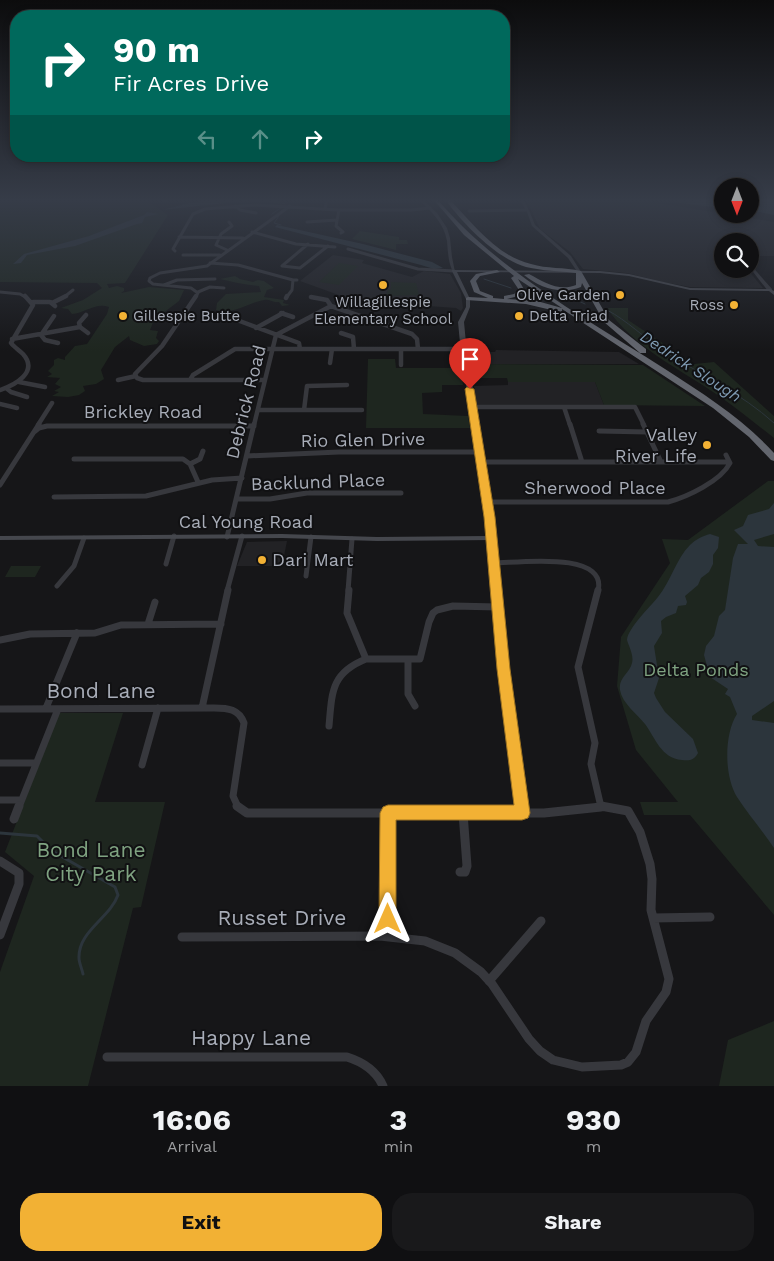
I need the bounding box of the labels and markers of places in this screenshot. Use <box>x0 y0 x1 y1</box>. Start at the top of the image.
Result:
marker: Willagillespie Elementary School <box>377 279 389 291</box>
place label: Olive Garden <box>516 286 610 304</box>
marker: Olive Garden <box>614 289 626 301</box>
place label: Willagillespie Elementary School <box>314 293 453 328</box>
place label: Ross <box>689 296 724 314</box>
marker: Ross <box>728 299 740 311</box>
place label: Gillespie Butte <box>133 307 240 325</box>
place label: Delta Triad <box>529 307 608 325</box>
marker: Gillespie Butte <box>117 310 129 322</box>
marker: Delta Triad <box>513 310 525 322</box>
pin <box>449 338 491 389</box>
place label: Valley River Life <box>615 424 698 466</box>
marker: Valley River Life <box>701 439 713 451</box>
place label: Dari Mart <box>272 549 354 570</box>
marker: Dari Mart <box>256 554 268 566</box>

